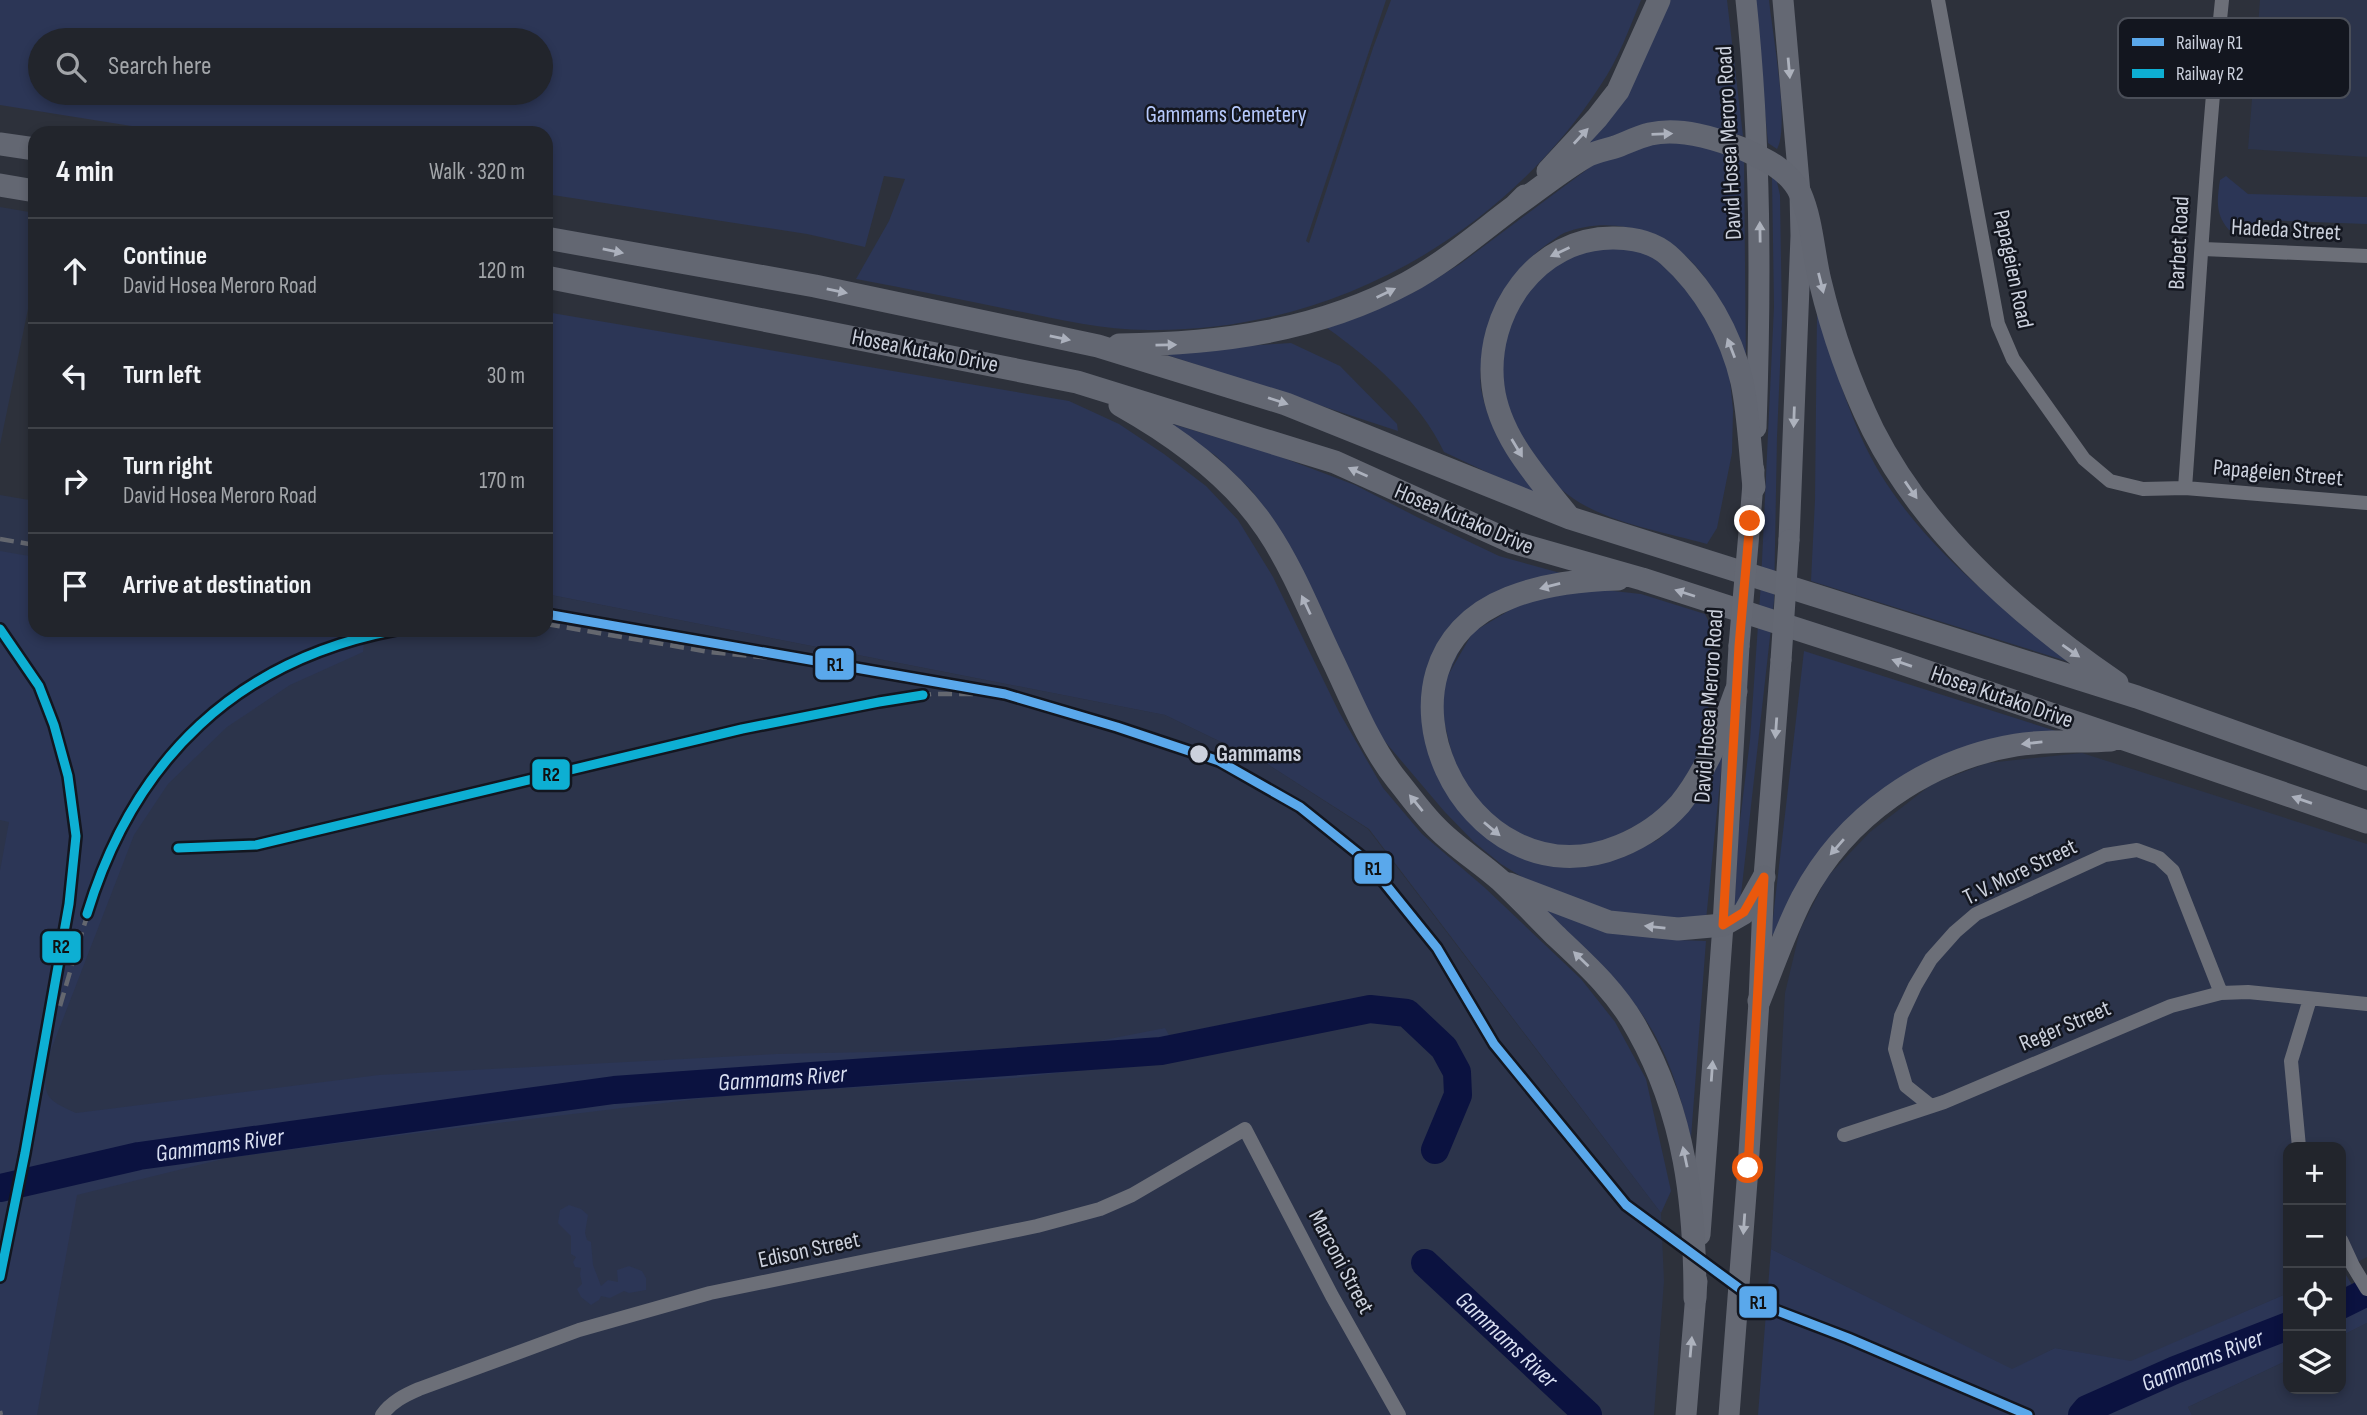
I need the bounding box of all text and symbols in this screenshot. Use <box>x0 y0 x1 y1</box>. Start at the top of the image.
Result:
legend <box>2118 18 2350 98</box>
search box <box>28 28 553 105</box>
text: Railway R1 <box>2176 32 2243 55</box>
street label: David Hosea Meroro Road <box>1710 45 1748 241</box>
icon: search <box>52 48 90 86</box>
text: Search here <box>108 51 211 82</box>
one-way arrow <box>1784 57 1795 79</box>
text: Railway R2 <box>2176 63 2243 86</box>
park label: Gammams Cemetery <box>1145 101 1307 129</box>
one-way arrow <box>1573 127 1589 145</box>
one-way arrow <box>1652 128 1674 139</box>
text: 4 min <box>56 154 114 190</box>
text: Walk · 320 m <box>429 158 525 186</box>
street label: Barbet Road <box>2163 196 2195 290</box>
street label: Papageien Road <box>1987 207 2039 331</box>
street label: Hadeda Street <box>2230 213 2342 247</box>
one-way arrow <box>1754 221 1766 243</box>
text: Continue <box>123 241 207 272</box>
one-way arrow <box>602 245 624 256</box>
one-way arrow <box>1550 246 1570 258</box>
icon: ahead <box>56 252 94 290</box>
text: 120 m <box>479 257 525 285</box>
text: David Hosea Meroro Road <box>123 272 317 300</box>
one-way arrow <box>1816 272 1827 294</box>
one-way arrow <box>826 285 848 296</box>
one-way arrow <box>1376 288 1396 299</box>
street label: Hosea Kutako Drive <box>849 323 1001 379</box>
one-way arrow <box>1049 332 1071 343</box>
one-way arrow <box>1725 337 1736 358</box>
one-way arrow <box>1156 339 1178 350</box>
icon: left <box>56 357 94 395</box>
text: Turn left <box>123 360 201 391</box>
text: 30 m <box>487 362 525 390</box>
one-way arrow <box>1267 397 1288 407</box>
one-way arrow <box>1788 407 1799 429</box>
one-way arrow <box>1511 439 1523 458</box>
text: Turn right <box>123 451 212 482</box>
street label: Papageien Street <box>2212 453 2344 493</box>
icon: right <box>56 462 94 500</box>
one-way arrow <box>1347 466 1368 477</box>
text: 170 m <box>479 467 525 495</box>
street label: Hosea Kutako Drive <box>1390 477 1538 561</box>
one-way arrow <box>1904 481 1918 499</box>
text: David Hosea Meroro Road <box>123 482 317 510</box>
route end <box>1734 505 1765 536</box>
icon: arrive <box>56 567 94 605</box>
text: Arrive at destination <box>123 570 311 601</box>
one-way arrow <box>1539 581 1560 591</box>
one-way arrow <box>1675 587 1696 598</box>
one-way arrow <box>1300 595 1312 615</box>
street label: David Hosea Meroro Road <box>1688 608 1730 804</box>
one-way arrow <box>2062 644 2080 658</box>
line badge: R1 <box>814 647 855 681</box>
text: R1 <box>827 654 844 677</box>
one-way arrow <box>1891 657 1912 668</box>
street label: Hosea Kutako Drive <box>1927 660 2077 734</box>
one-way arrow <box>1770 717 1781 739</box>
one-way arrow <box>2021 738 2043 749</box>
place label: Gammams <box>1216 740 1302 768</box>
marker: Gammams <box>1188 743 1210 765</box>
line badge: R2 <box>531 758 571 791</box>
text: R2 <box>542 764 560 787</box>
one-way arrow <box>1409 794 1424 811</box>
one-way arrow <box>2292 794 2313 805</box>
one-way arrow <box>1484 821 1501 836</box>
street label: T. V. More Street <box>1959 832 2081 912</box>
one-way arrow <box>1830 839 1845 856</box>
line badge: R1 <box>1353 852 1393 885</box>
text: R1 <box>1365 858 1382 881</box>
one-way arrow <box>1644 921 1666 932</box>
line badge: R2 <box>41 930 82 964</box>
text: R2 <box>52 936 70 959</box>
one-way arrow <box>1573 952 1590 968</box>
street label: Reger Street <box>2015 994 2115 1058</box>
water label: Gammams River <box>717 1059 849 1097</box>
one-way arrow <box>1707 1060 1718 1082</box>
water label: Gammams River <box>154 1121 287 1168</box>
map controls <box>2283 1142 2346 1394</box>
button: + <box>2283 1142 2346 1205</box>
one-way arrow <box>1679 1146 1690 1168</box>
route start <box>1732 1152 1763 1183</box>
street label: Marconi Street <box>1302 1205 1380 1319</box>
button: − <box>2283 1205 2346 1268</box>
one-way arrow <box>1738 1213 1749 1235</box>
street label: Edison Street <box>756 1226 862 1274</box>
button: locate <box>2283 1268 2346 1331</box>
water label: Gammams River <box>1450 1285 1565 1395</box>
line badge: R1 <box>1738 1285 1778 1319</box>
text: R1 <box>1750 1292 1767 1315</box>
water label: Gammams River <box>2137 1322 2269 1398</box>
button: layers <box>2283 1331 2346 1394</box>
one-way arrow <box>1686 1336 1697 1358</box>

